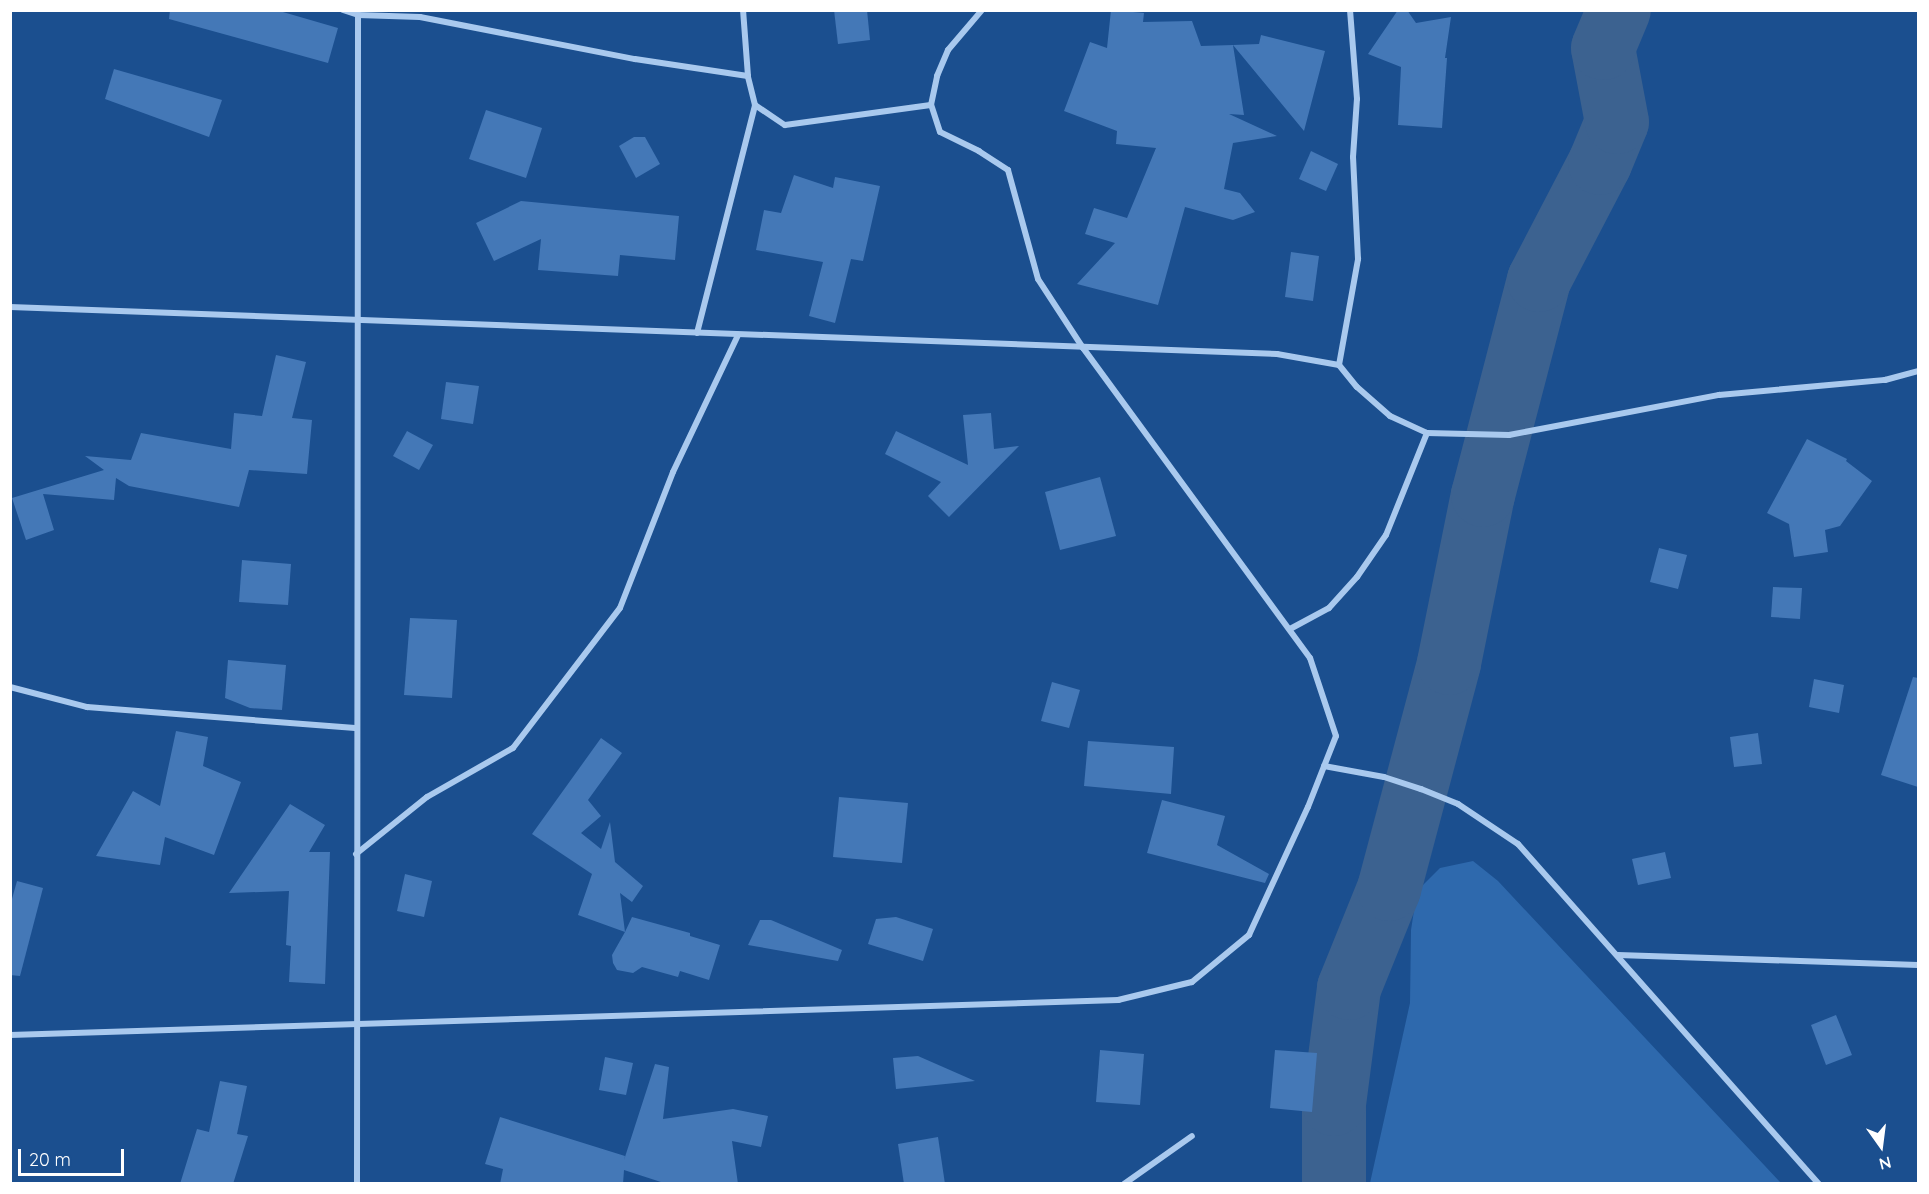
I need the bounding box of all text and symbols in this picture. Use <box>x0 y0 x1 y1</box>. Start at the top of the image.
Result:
north arrow <box>1851 1116 1911 1176</box>
scale bar <box>21 1137 128 1175</box>
text: 20 m <box>29 1148 71 1171</box>
text: N <box>1877 1152 1893 1175</box>

